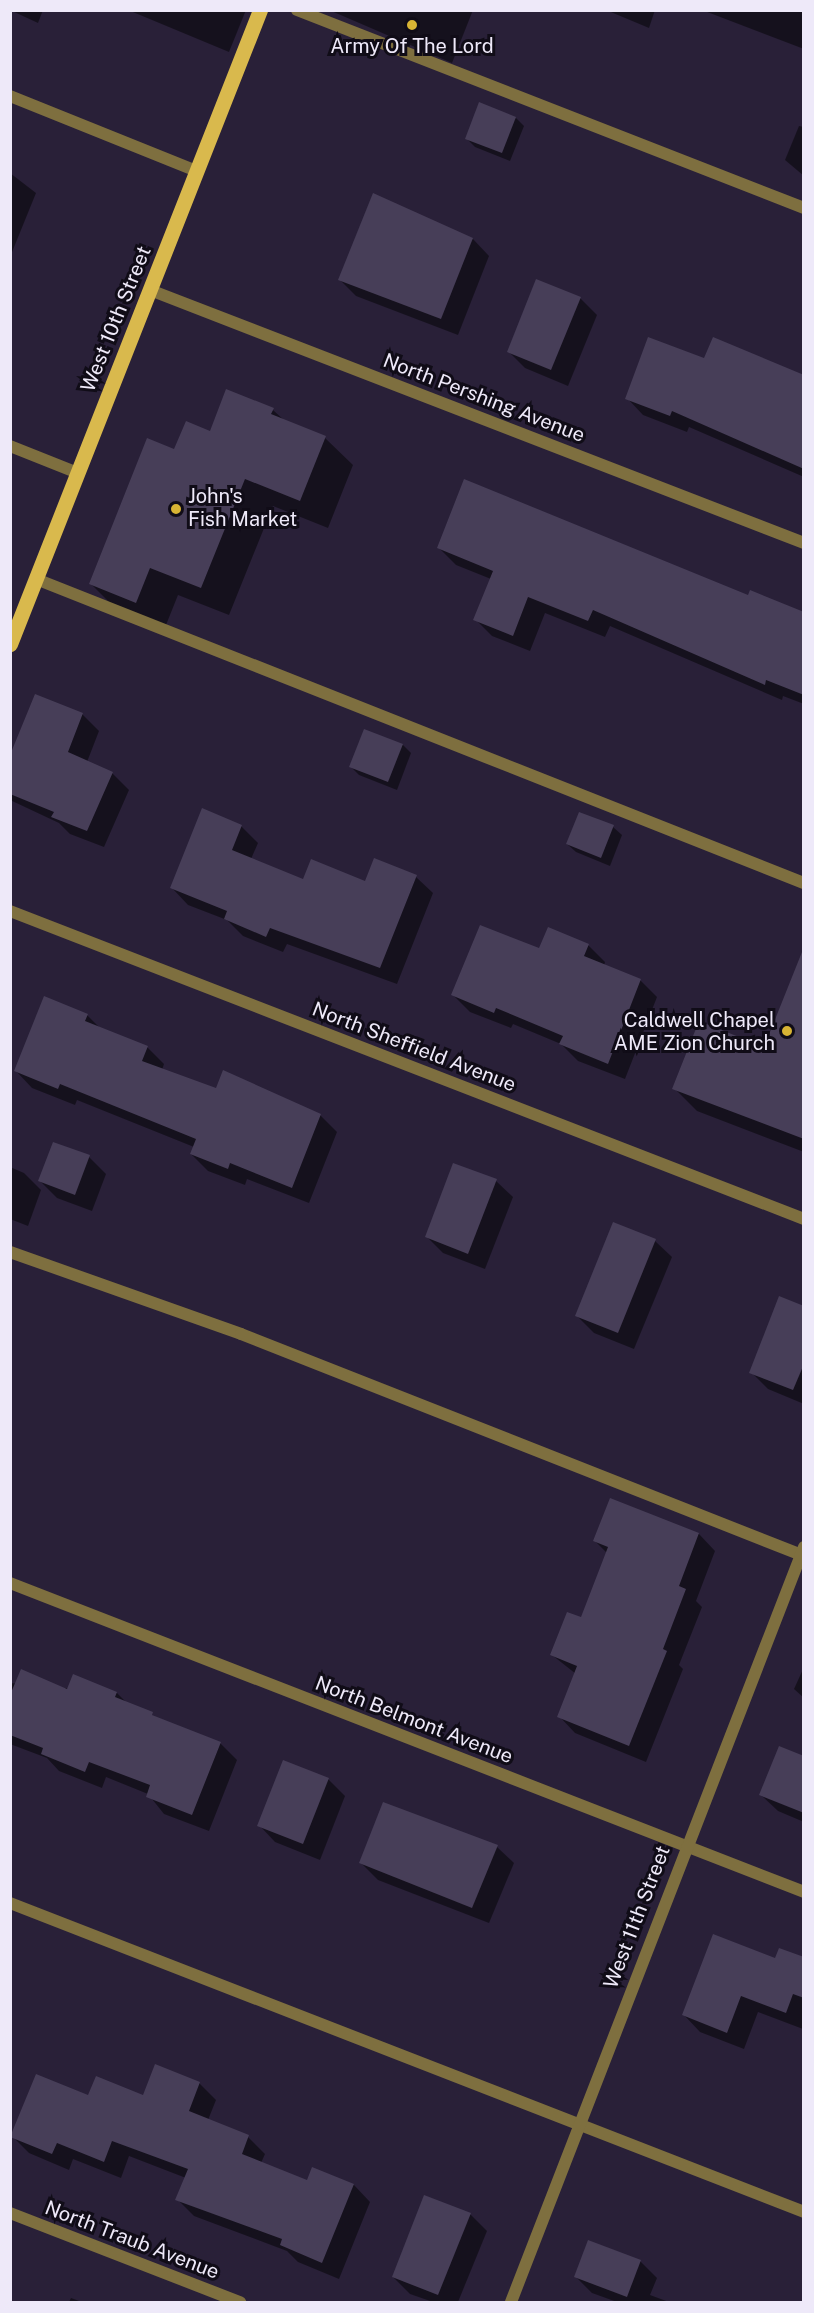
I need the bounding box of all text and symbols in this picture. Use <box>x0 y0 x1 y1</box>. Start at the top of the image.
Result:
marker: Army Of The Lord <box>405 18 419 32</box>
place label: Army Of The Lord <box>330 34 494 58</box>
street label: West 10th Street <box>76 243 156 395</box>
street label: North Pershing Avenue <box>380 348 588 448</box>
place label: John's Fish Market <box>188 485 297 532</box>
marker: John's Fish Market <box>169 502 183 516</box>
street label: North Sheffield Avenue <box>309 997 519 1097</box>
place label: Caldwell Chapel AME Zion Church <box>614 1008 775 1055</box>
marker: Caldwell Chapel AME Zion Church <box>780 1024 794 1038</box>
street label: North Belmont Avenue <box>312 1671 516 1769</box>
street label: West 11th Street <box>599 1842 675 1992</box>
street label: North Traub Avenue <box>41 2196 223 2284</box>

